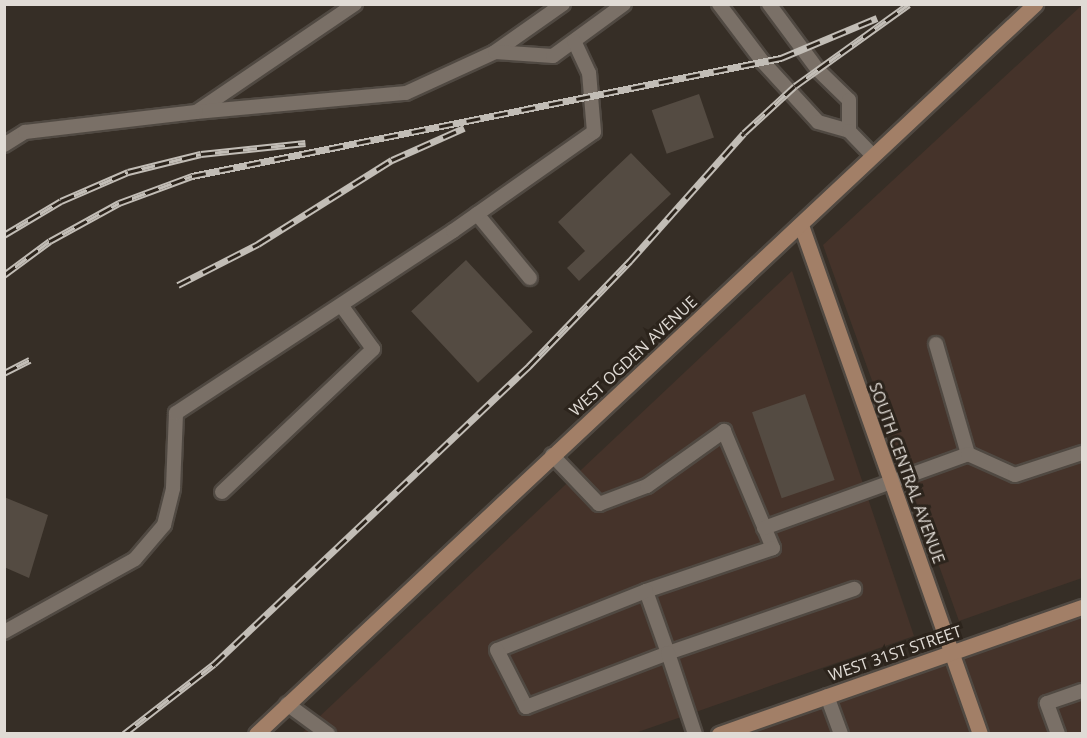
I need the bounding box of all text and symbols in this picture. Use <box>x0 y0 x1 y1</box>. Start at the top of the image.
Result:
street label: WEST OGDEN AVENUE <box>565 292 701 420</box>
street label: SOUTH CENTRAL AVENUE <box>865 380 949 566</box>
street label: WEST 31ST STREET <box>826 621 964 685</box>

